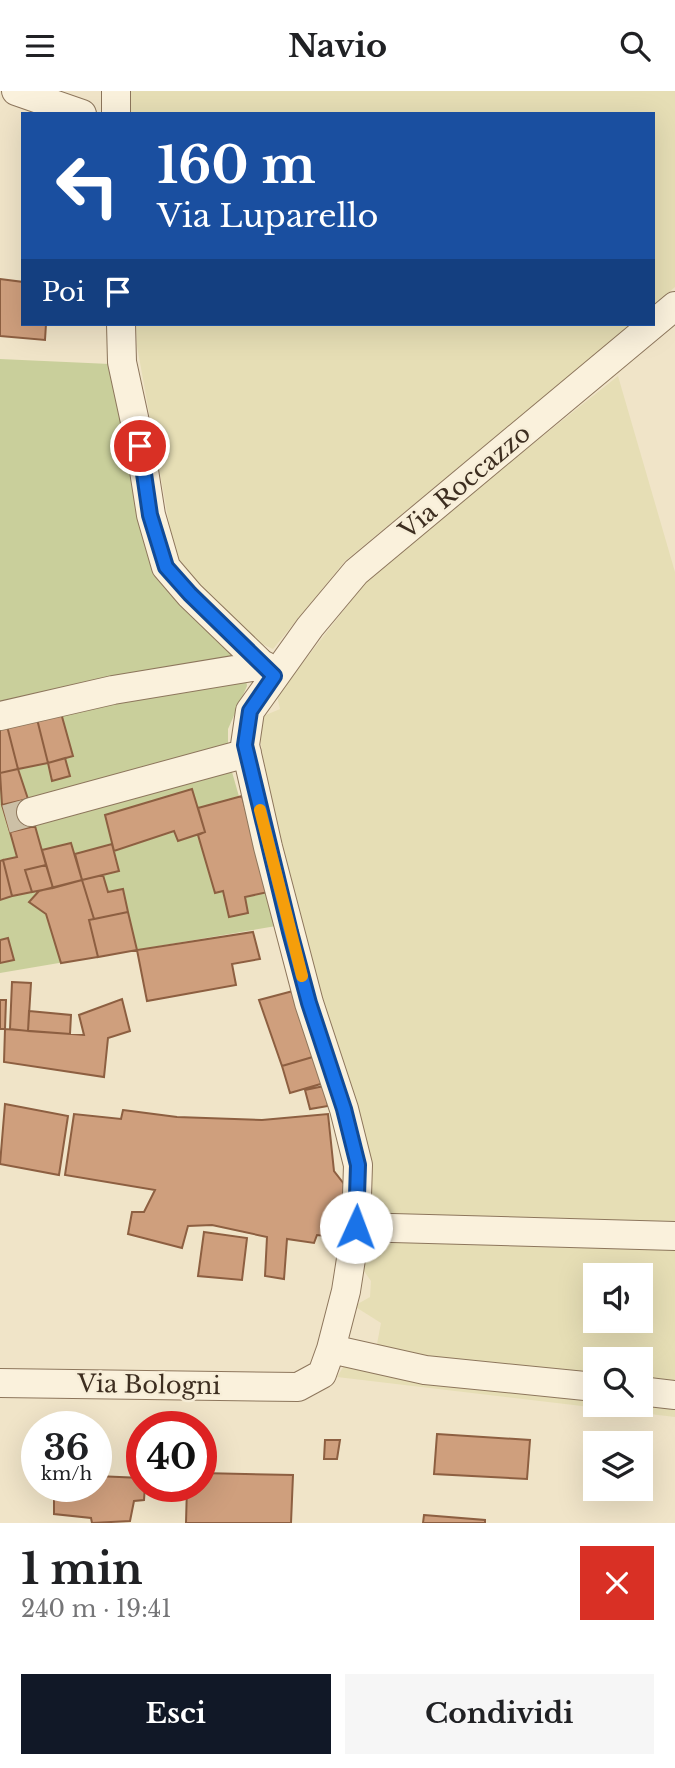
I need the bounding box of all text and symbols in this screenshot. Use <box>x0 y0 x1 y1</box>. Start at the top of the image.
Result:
text: Navio <box>288 26 387 66</box>
icon: menu <box>21 27 59 65</box>
icon: search <box>616 27 654 65</box>
text: 160 m <box>157 135 316 196</box>
icon: left <box>42 140 133 231</box>
text: Via Luparello <box>157 196 378 236</box>
icon: arrive <box>99 273 137 311</box>
text: Poi <box>42 276 85 308</box>
pin <box>110 416 170 476</box>
street label: Via Roccazzo <box>392 418 536 546</box>
icon: arrive <box>121 427 159 465</box>
position arrow <box>319 1190 393 1264</box>
map controls <box>583 1263 653 1501</box>
button: sound <box>583 1263 653 1333</box>
button: search <box>583 1347 653 1417</box>
street label: Via Bologni <box>76 1369 221 1400</box>
speed limit sign: 40 <box>126 1411 217 1502</box>
text: 36 <box>44 1426 89 1469</box>
button: layers <box>583 1431 653 1501</box>
text: km/h <box>41 1463 92 1485</box>
text: 1 min <box>21 1543 143 1595</box>
button: close <box>580 1546 654 1620</box>
text: 240 m · 19:41 <box>21 1595 171 1623</box>
button: Esci <box>21 1674 331 1754</box>
button: Condividi <box>345 1674 654 1754</box>

